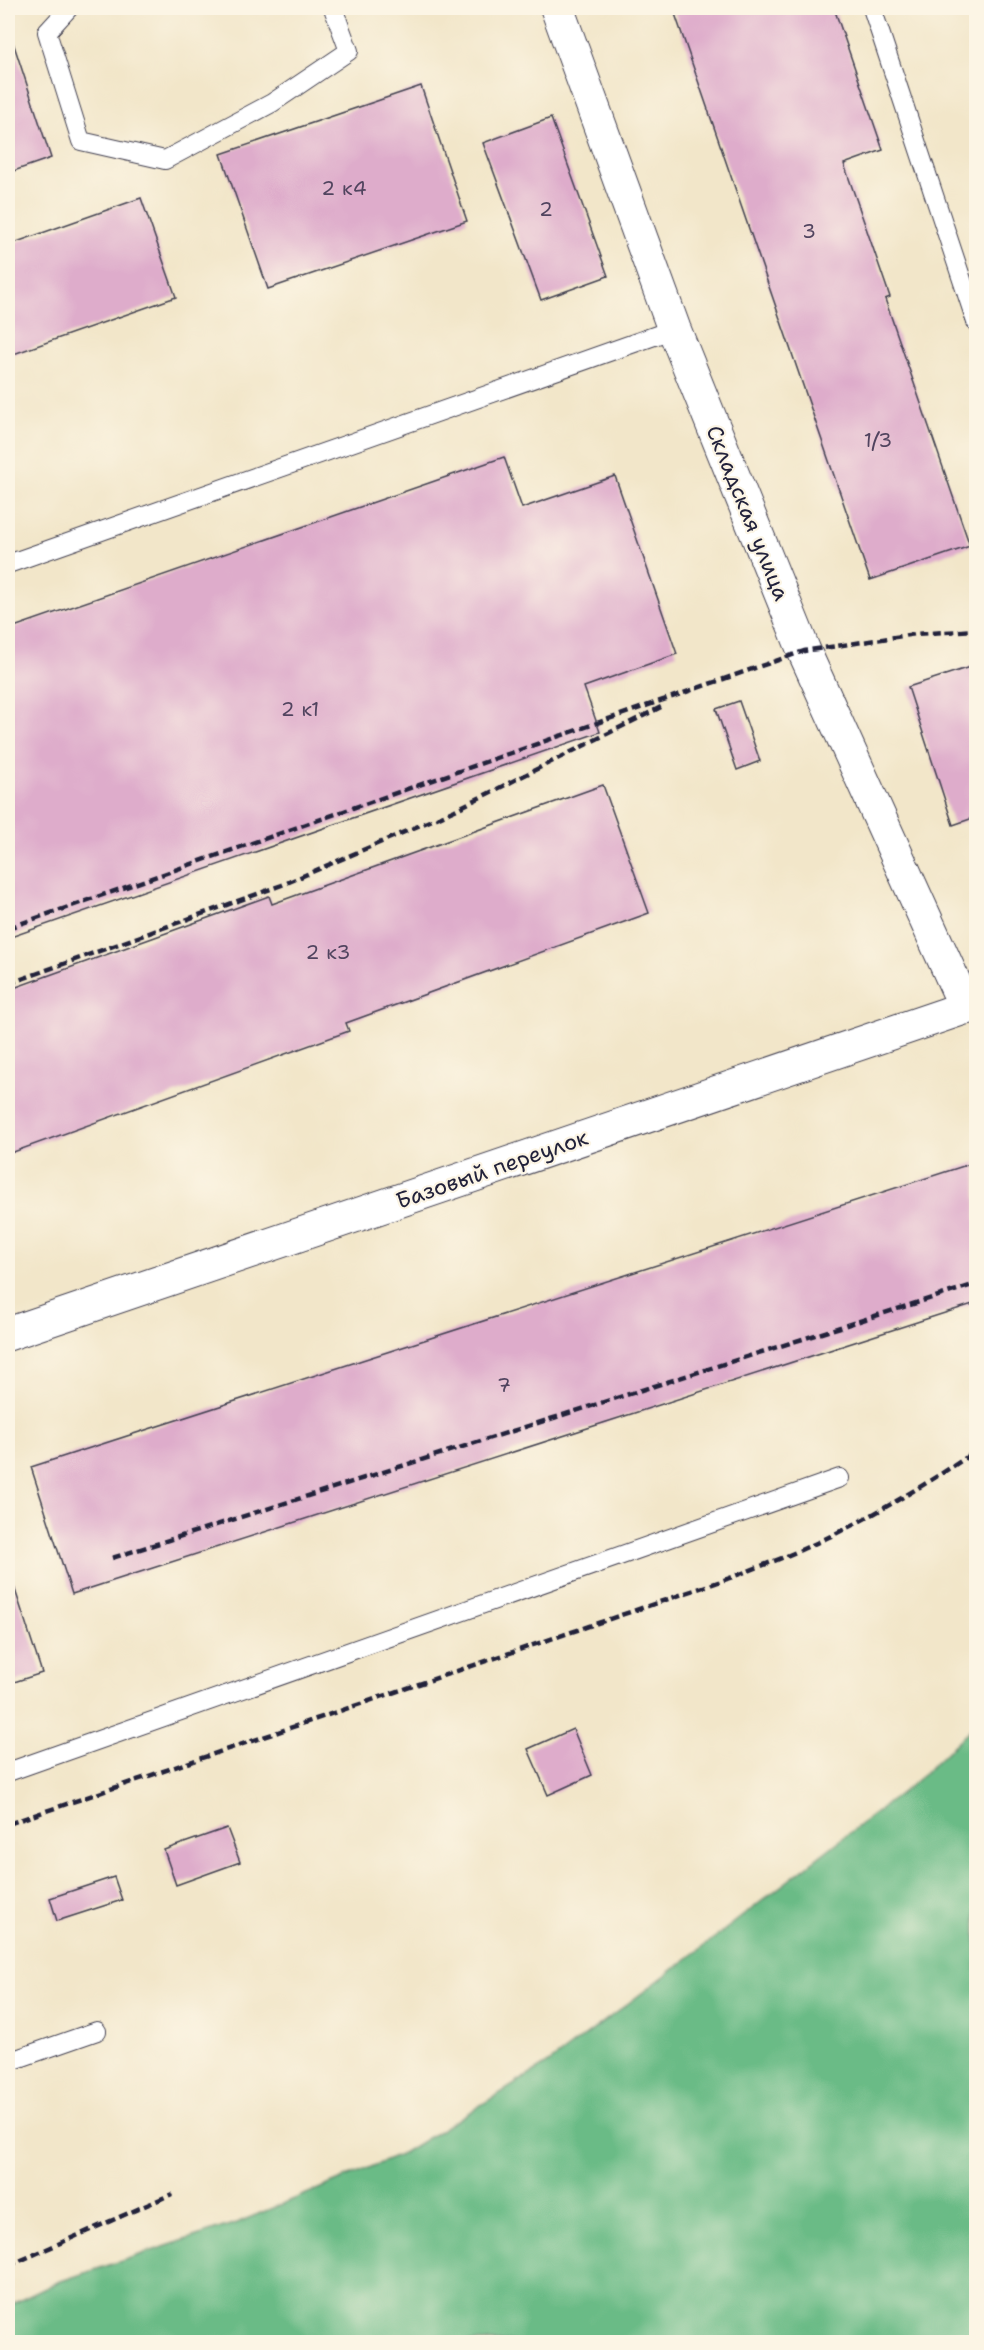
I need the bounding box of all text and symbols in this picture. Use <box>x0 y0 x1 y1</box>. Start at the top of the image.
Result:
house number: 2 к4 <box>321 175 367 201</box>
house number: 2 <box>539 196 553 222</box>
house number: 3 <box>802 218 816 244</box>
street label: Складская улица <box>700 421 796 605</box>
house number: 1/3 <box>864 427 892 453</box>
house number: 2 к1 <box>281 696 319 722</box>
house number: 2 к3 <box>306 939 350 965</box>
street label: Базовый переулок <box>392 1122 592 1215</box>
house number: 7 <box>497 1372 511 1398</box>

